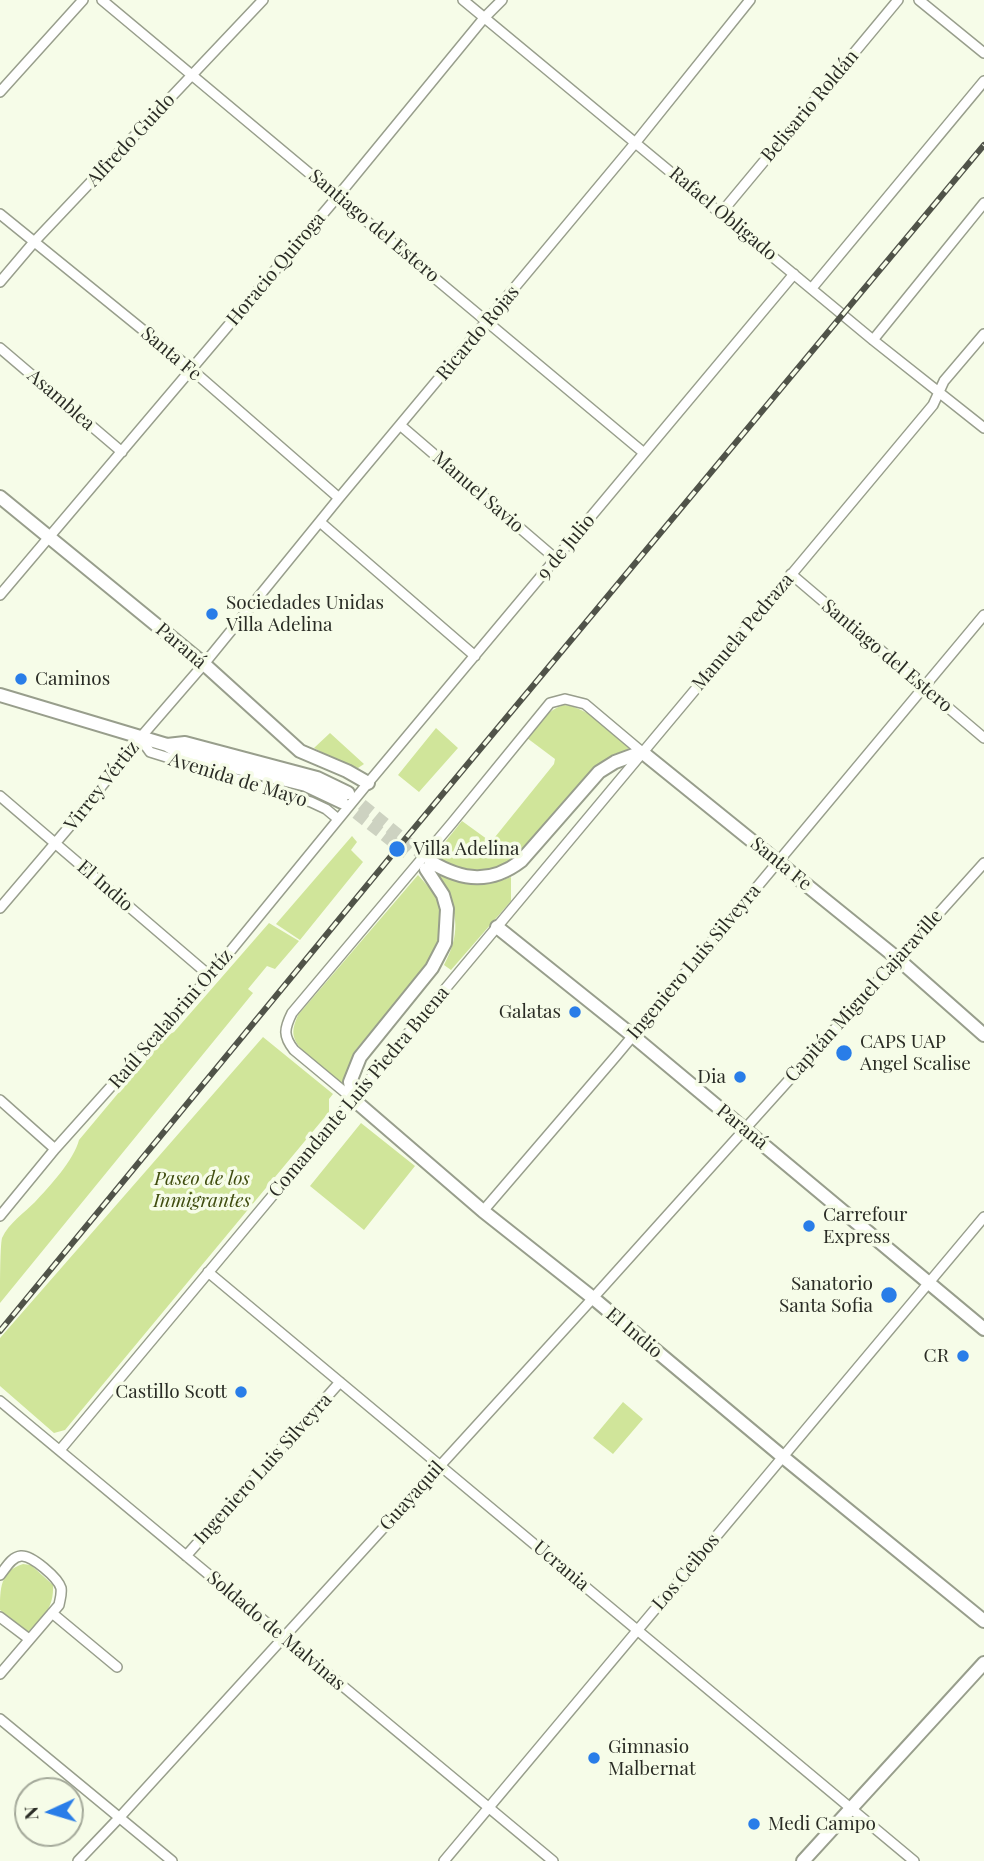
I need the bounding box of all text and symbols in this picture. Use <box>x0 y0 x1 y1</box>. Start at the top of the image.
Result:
street label: Belisario Roldán <box>757 45 863 167</box>
street label: Alfredo Guido <box>82 89 180 191</box>
street label: Rafael Obligado <box>664 162 782 266</box>
street label: Santiago del Estero <box>304 165 444 287</box>
street label: Horacio Quiroga <box>222 208 330 330</box>
street label: Ricardo Rojas <box>432 281 524 385</box>
street label: Santa Fe <box>136 322 206 386</box>
street label: Asamblea <box>23 365 99 435</box>
street label: Manuel Savio <box>428 446 528 538</box>
street label: 9 de Julio <box>532 510 600 584</box>
street label: Manuela Pedraza <box>687 569 799 695</box>
place label: Sociedades Unidas Villa Adelina <box>226 592 384 636</box>
street label: Santiago del Estero <box>817 595 957 717</box>
marker: Sociedades Unidas Villa Adelina <box>204 606 220 622</box>
street label: Paraná <box>151 618 211 674</box>
place label: Caminos <box>35 668 110 690</box>
marker: Caminos <box>13 671 29 687</box>
street label: Virrey Vértiz <box>60 737 144 835</box>
street label: Avenida de Mayo <box>166 748 310 812</box>
street label: Santa Fe <box>746 832 816 896</box>
place label: Villa Adelina <box>413 838 519 860</box>
marker: Villa Adelina <box>387 839 407 859</box>
street label: El Indio <box>72 856 138 916</box>
street label: Ingeniero Luis Silveyra <box>623 880 765 1044</box>
street label: Capitán Miguel Cajaraville <box>780 905 948 1087</box>
street label: Raúl Scalabrini Ortíz <box>104 945 238 1093</box>
street label: Comandante Luis Piedra Buena <box>264 982 454 1202</box>
place label: Galatas <box>499 1001 561 1023</box>
marker: Galatas <box>567 1004 583 1020</box>
place label: CAPS UAP Angel Scalise <box>860 1031 971 1075</box>
marker: CAPS UAP Angel Scalise <box>834 1043 854 1063</box>
place label: Dia <box>697 1066 726 1088</box>
marker: Dia <box>732 1069 748 1085</box>
street label: Paraná <box>712 1100 772 1154</box>
park label: Paseo de los Inmigrantes <box>153 1168 251 1212</box>
place label: Carrefour Express <box>823 1204 908 1248</box>
marker: Carrefour Express <box>801 1218 817 1234</box>
place label: Sanatorio Santa Sofia <box>779 1273 873 1317</box>
marker: Sanatorio Santa Sofia <box>879 1285 899 1305</box>
street label: El Indio <box>601 1303 667 1363</box>
place label: CR <box>924 1345 949 1367</box>
marker: CR <box>955 1348 971 1364</box>
place label: Castillo Scott <box>115 1381 227 1403</box>
marker: Castillo Scott <box>233 1384 249 1400</box>
street label: Ingeniero Luis Silveyra <box>189 1389 337 1549</box>
street label: Guayaquil <box>375 1457 449 1535</box>
street label: Los Ceibos <box>647 1529 725 1615</box>
street label: Ucrania <box>528 1536 594 1596</box>
street label: Soldado de Malvinas <box>202 1567 350 1695</box>
place label: Gimnasio Malbernat <box>608 1736 696 1780</box>
marker: Gimnasio Malbernat <box>586 1750 602 1766</box>
north arrow <box>14 1777 84 1847</box>
text: N <box>17 1806 43 1821</box>
place label: Medi Campo <box>768 1813 876 1835</box>
marker: Medi Campo <box>746 1816 762 1832</box>

